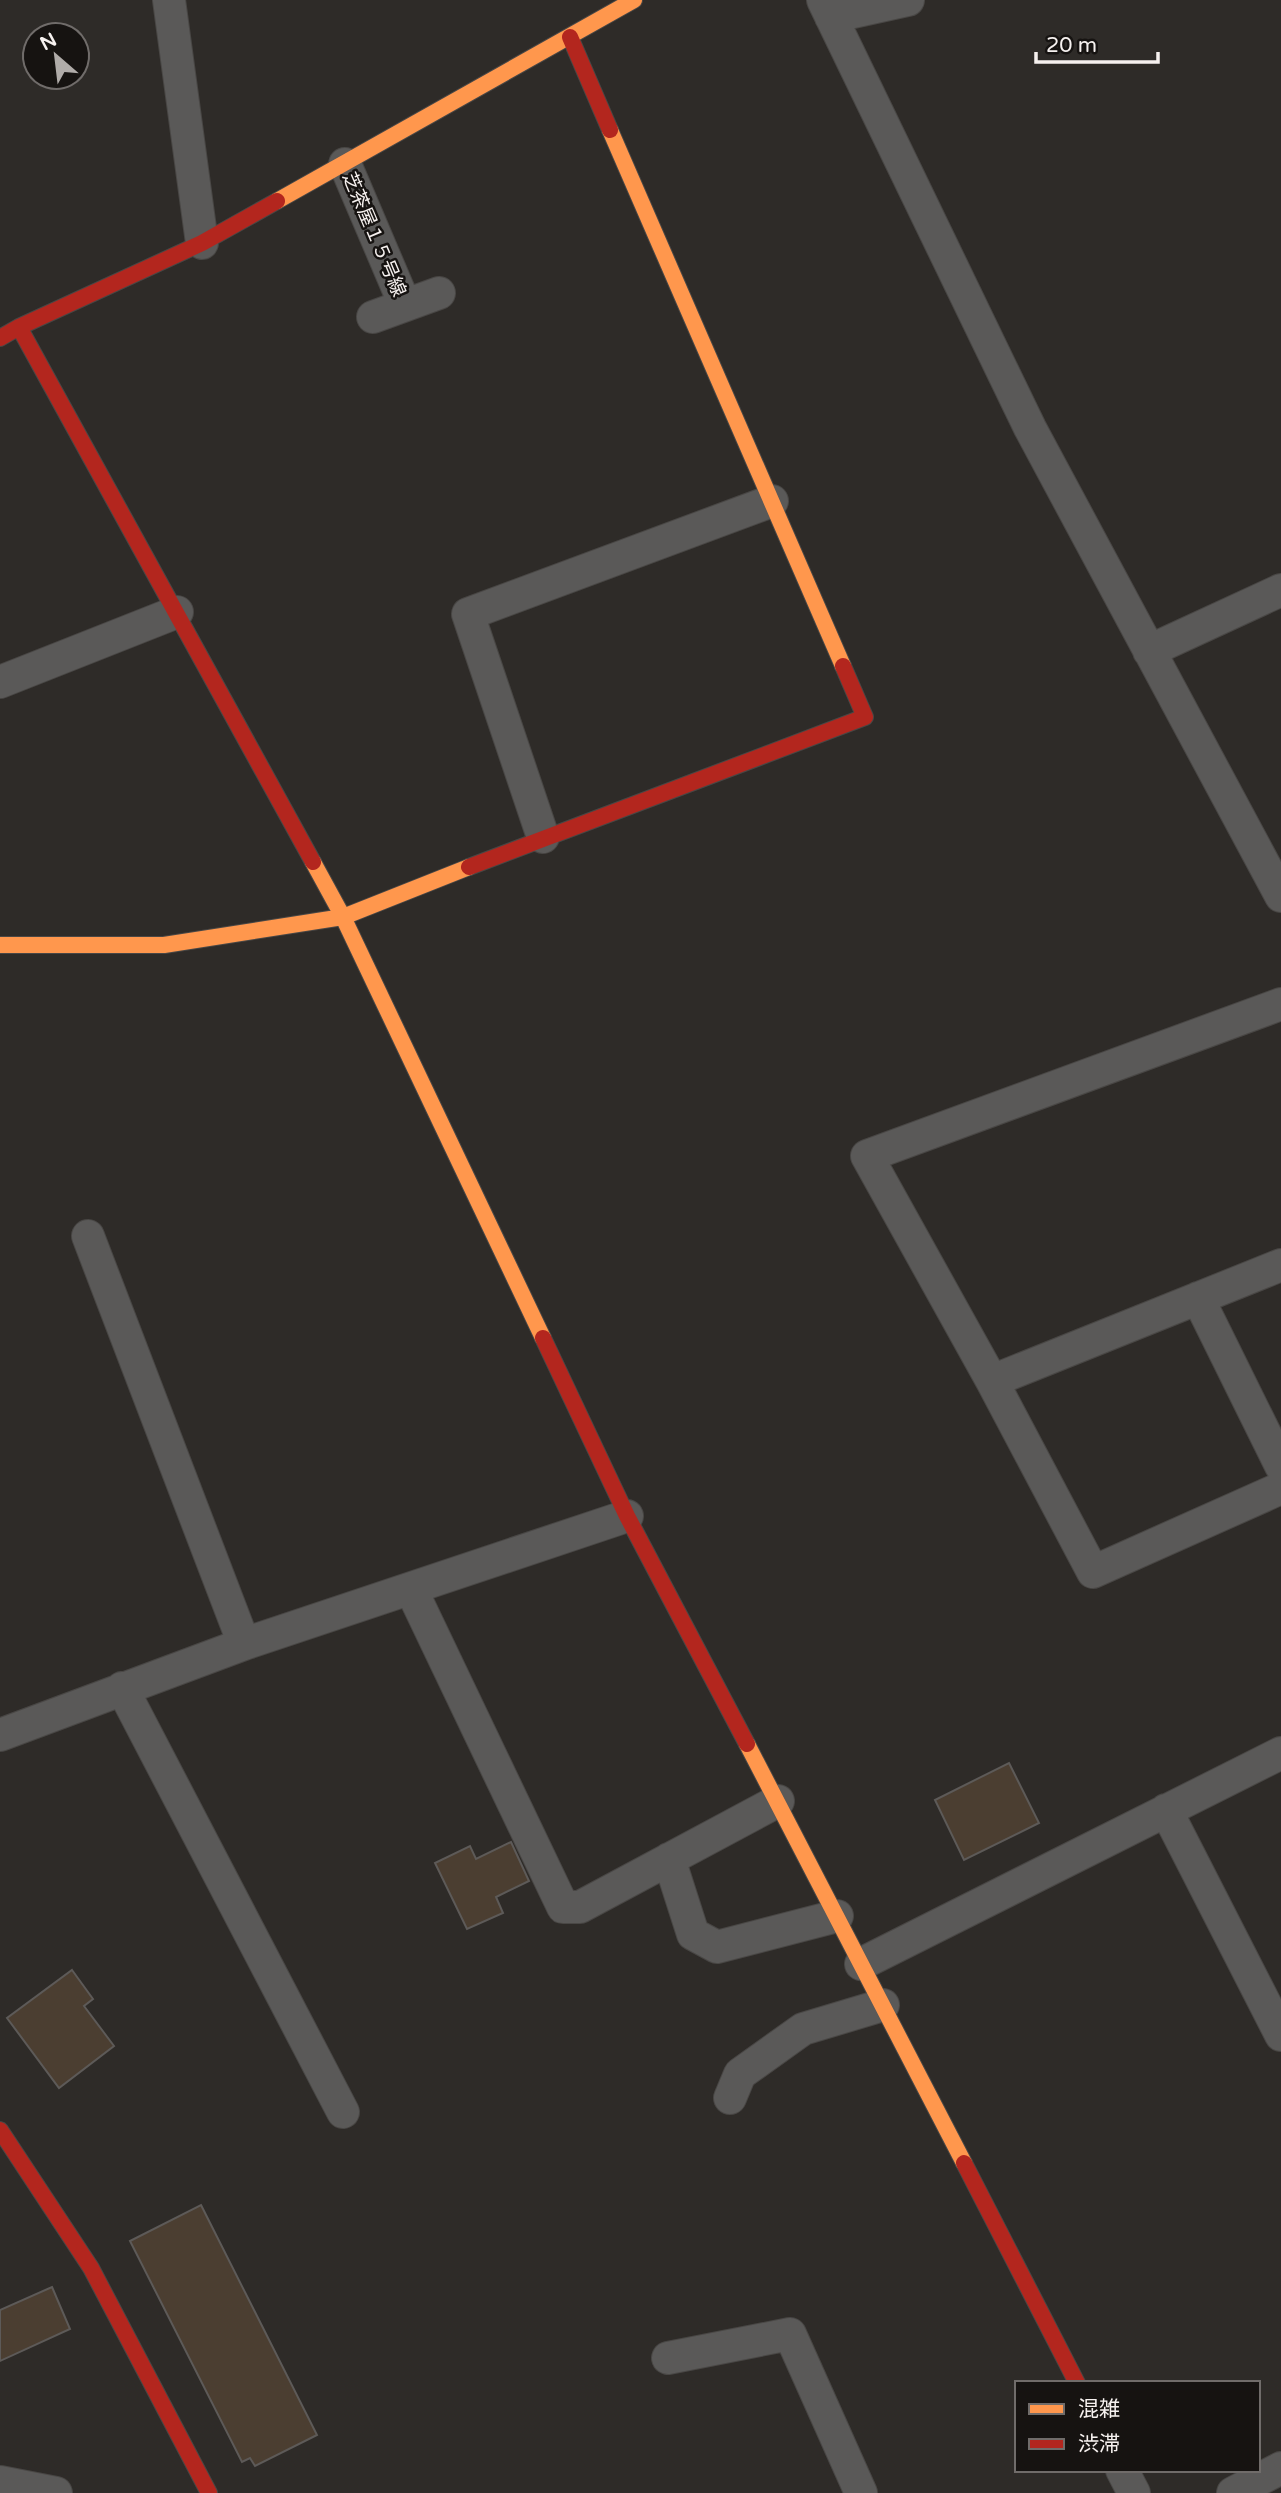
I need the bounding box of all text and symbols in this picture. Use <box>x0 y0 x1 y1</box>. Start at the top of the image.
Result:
north arrow <box>21 21 91 91</box>
scale bar <box>1036 21 1158 65</box>
text: N <box>37 29 60 55</box>
text: 20 m <box>1046 33 1097 58</box>
street label: 芝茶屋１５号線 <box>338 169 410 300</box>
legend <box>1015 2381 1260 2472</box>
text: 混雑 <box>1078 2397 1120 2422</box>
text: 渋滞 <box>1078 2432 1120 2457</box>

